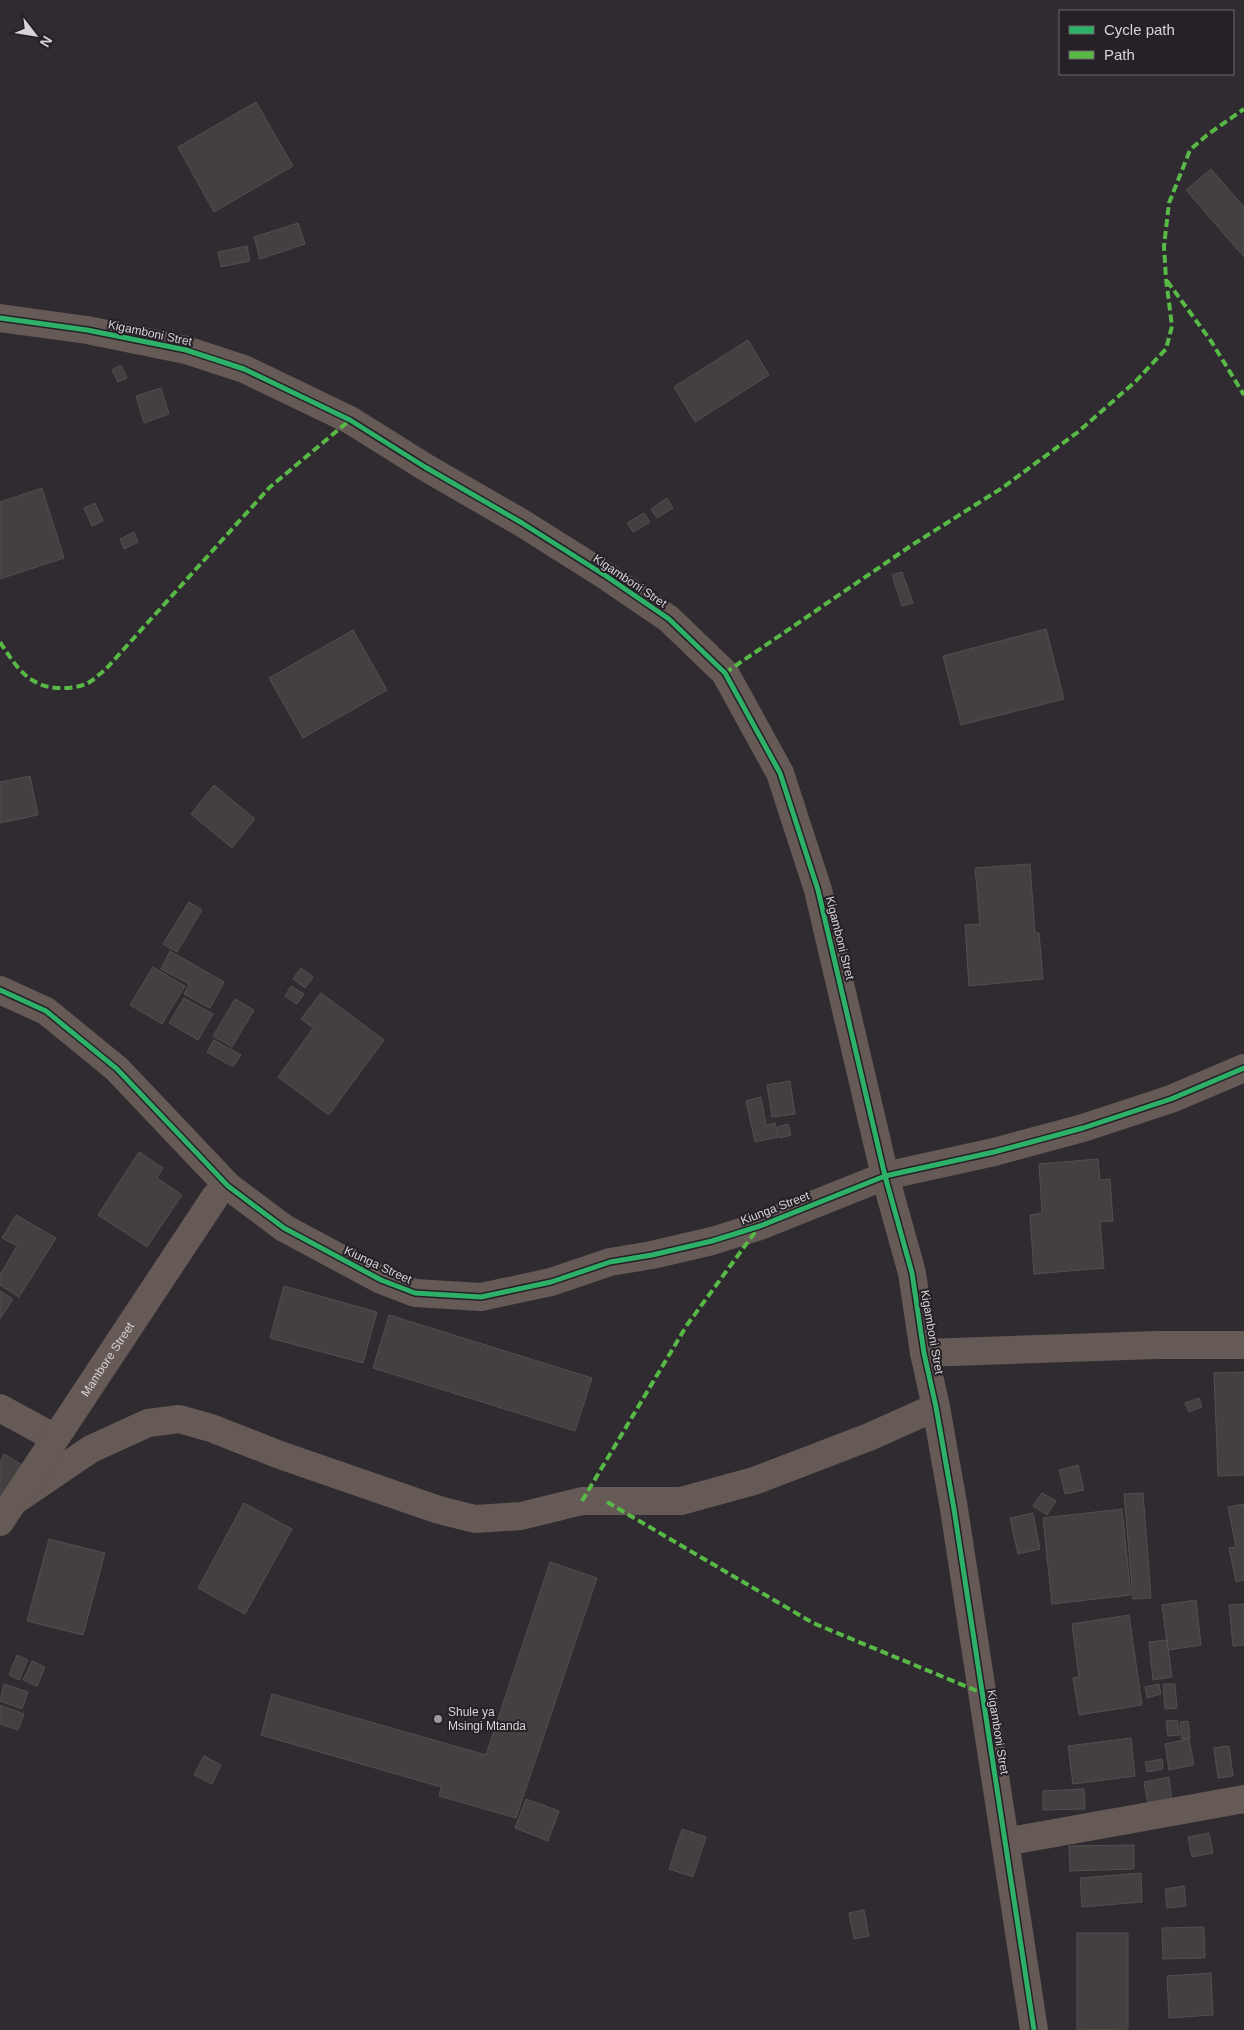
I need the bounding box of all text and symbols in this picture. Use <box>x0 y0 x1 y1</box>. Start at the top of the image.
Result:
north arrow <box>10 10 60 60</box>
legend <box>1059 10 1234 75</box>
text: Cycle path <box>1104 21 1175 38</box>
text: N <box>37 33 56 50</box>
text: Path <box>1104 46 1135 63</box>
street label: Kigamboni Stret <box>107 317 194 349</box>
street label: Kigamboni Stret <box>591 551 670 611</box>
street label: Kigamboni Stret <box>823 895 857 982</box>
street label: Kiunga Street <box>739 1188 812 1228</box>
street label: Kiunga Street <box>342 1243 415 1287</box>
street label: Kigamboni Stret <box>918 1289 946 1376</box>
street label: Mambore Street <box>78 1319 138 1399</box>
street label: Kigamboni Stret <box>984 1689 1012 1776</box>
place label: Shule ya Msingi Mtanda <box>448 1705 526 1733</box>
marker: Shule ya Msingi Mtanda <box>432 1713 444 1725</box>

